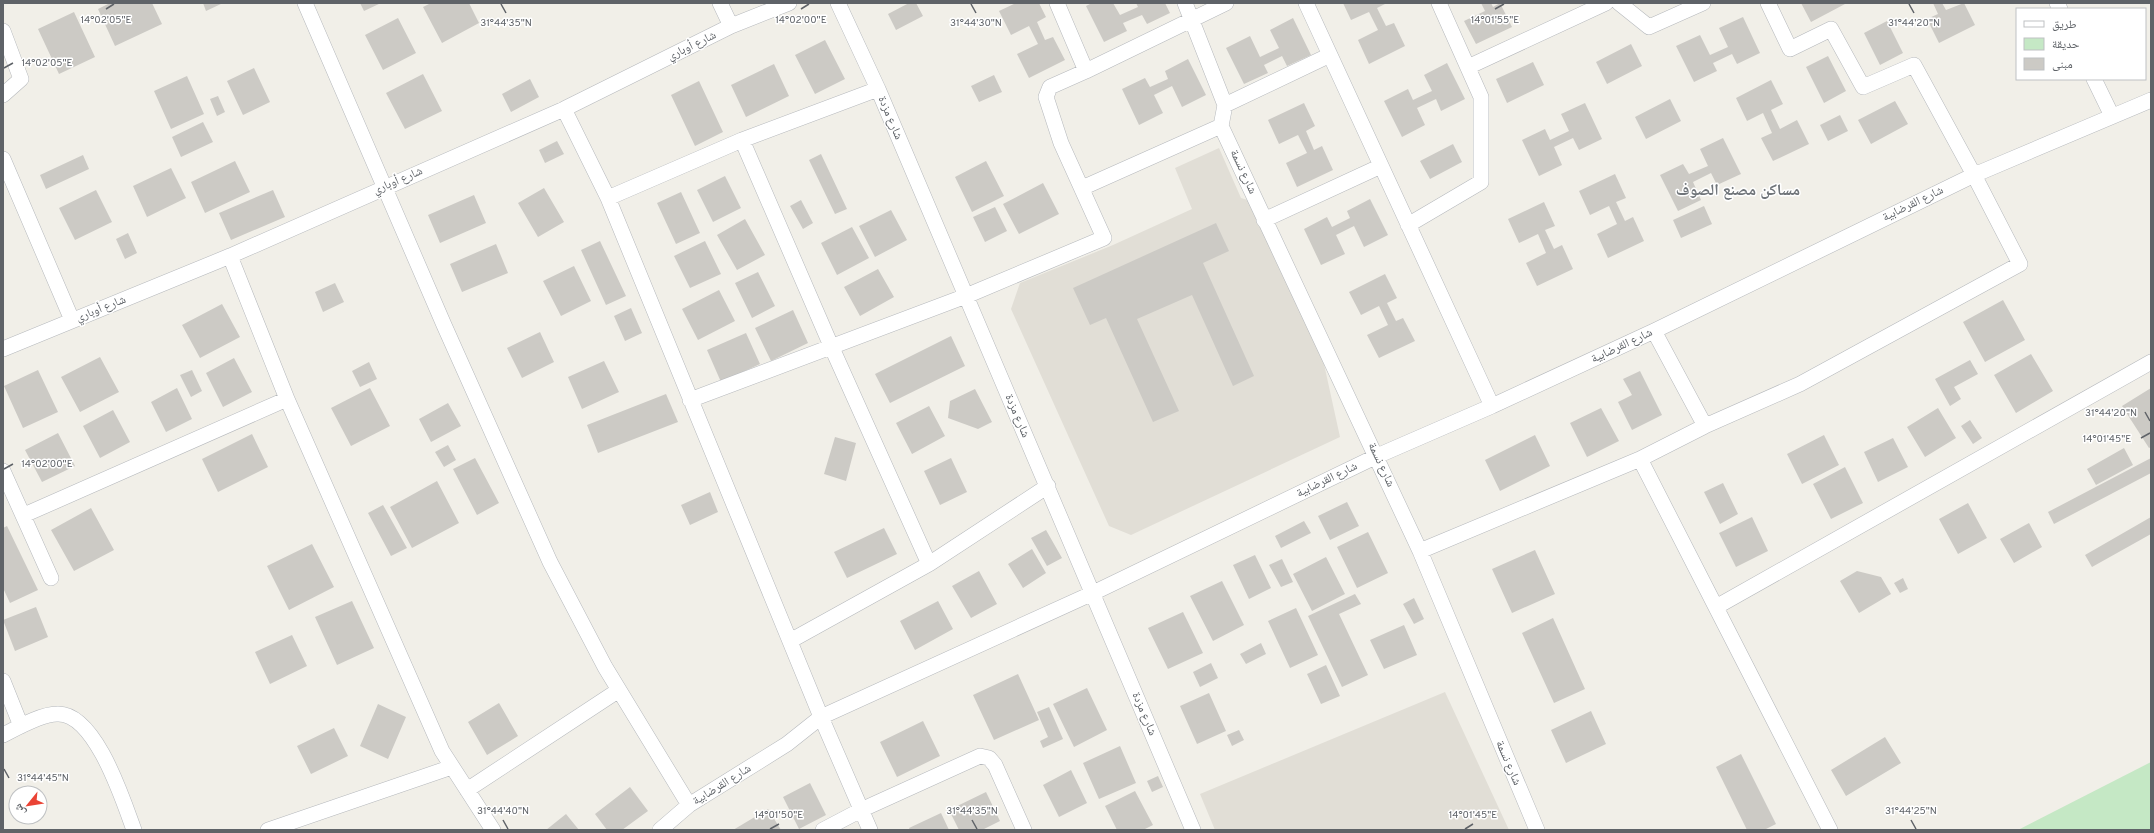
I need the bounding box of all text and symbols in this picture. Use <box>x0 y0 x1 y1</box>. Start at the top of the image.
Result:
legend <box>2016 8 2146 80</box>
text: 14°02'05"E <box>80 14 132 27</box>
text: 14°02'00"E <box>775 14 827 27</box>
text: 14°01'55"E <box>1471 14 1519 27</box>
text: 31°44'35"N <box>480 17 532 30</box>
text: 31°44'30"N <box>950 17 1002 30</box>
text: 31°44'20"N <box>1888 17 1940 30</box>
text: طريق <box>2052 17 2077 33</box>
street label: شارع أوباري <box>665 27 720 66</box>
text: حديقة <box>2052 37 2080 53</box>
text: 14°02'05"E <box>21 57 73 70</box>
text: مبنى <box>2052 57 2073 73</box>
street label: شارع مزدة <box>874 94 906 142</box>
street label: شارع نسمة <box>1226 147 1260 197</box>
street label: شارع أوباري <box>371 163 426 200</box>
district label: مساكن مصنع الصوف <box>1676 181 1800 201</box>
street label: شارع القرضابية <box>1880 182 1946 226</box>
street label: شارع أوباري <box>74 292 129 327</box>
street label: شارع القرضابية <box>1589 325 1655 367</box>
street label: شارع مزدة <box>1001 392 1033 440</box>
text: 31°44'20"N <box>2085 407 2137 420</box>
text: 14°01'45"E <box>2083 433 2131 446</box>
street label: شارع نسمة <box>1364 440 1398 490</box>
text: 14°02'00"E <box>21 458 73 471</box>
street label: شارع القرضابية <box>1294 458 1360 502</box>
street label: شارع مزدة <box>1128 690 1160 738</box>
street label: شارع نسمة <box>1491 738 1525 788</box>
street label: شارع القرضابية <box>690 761 754 809</box>
text: 31°44'45"N <box>17 772 69 785</box>
north arrow <box>8 785 48 825</box>
text: ش <box>11 801 29 818</box>
text: 31°44'40"N <box>477 805 529 818</box>
text: 31°44'35"N <box>946 805 998 818</box>
text: 31°44'25"N <box>1885 805 1937 818</box>
text: 14°01'50"E <box>755 809 803 822</box>
text: 14°01'45"E <box>1449 809 1497 822</box>

